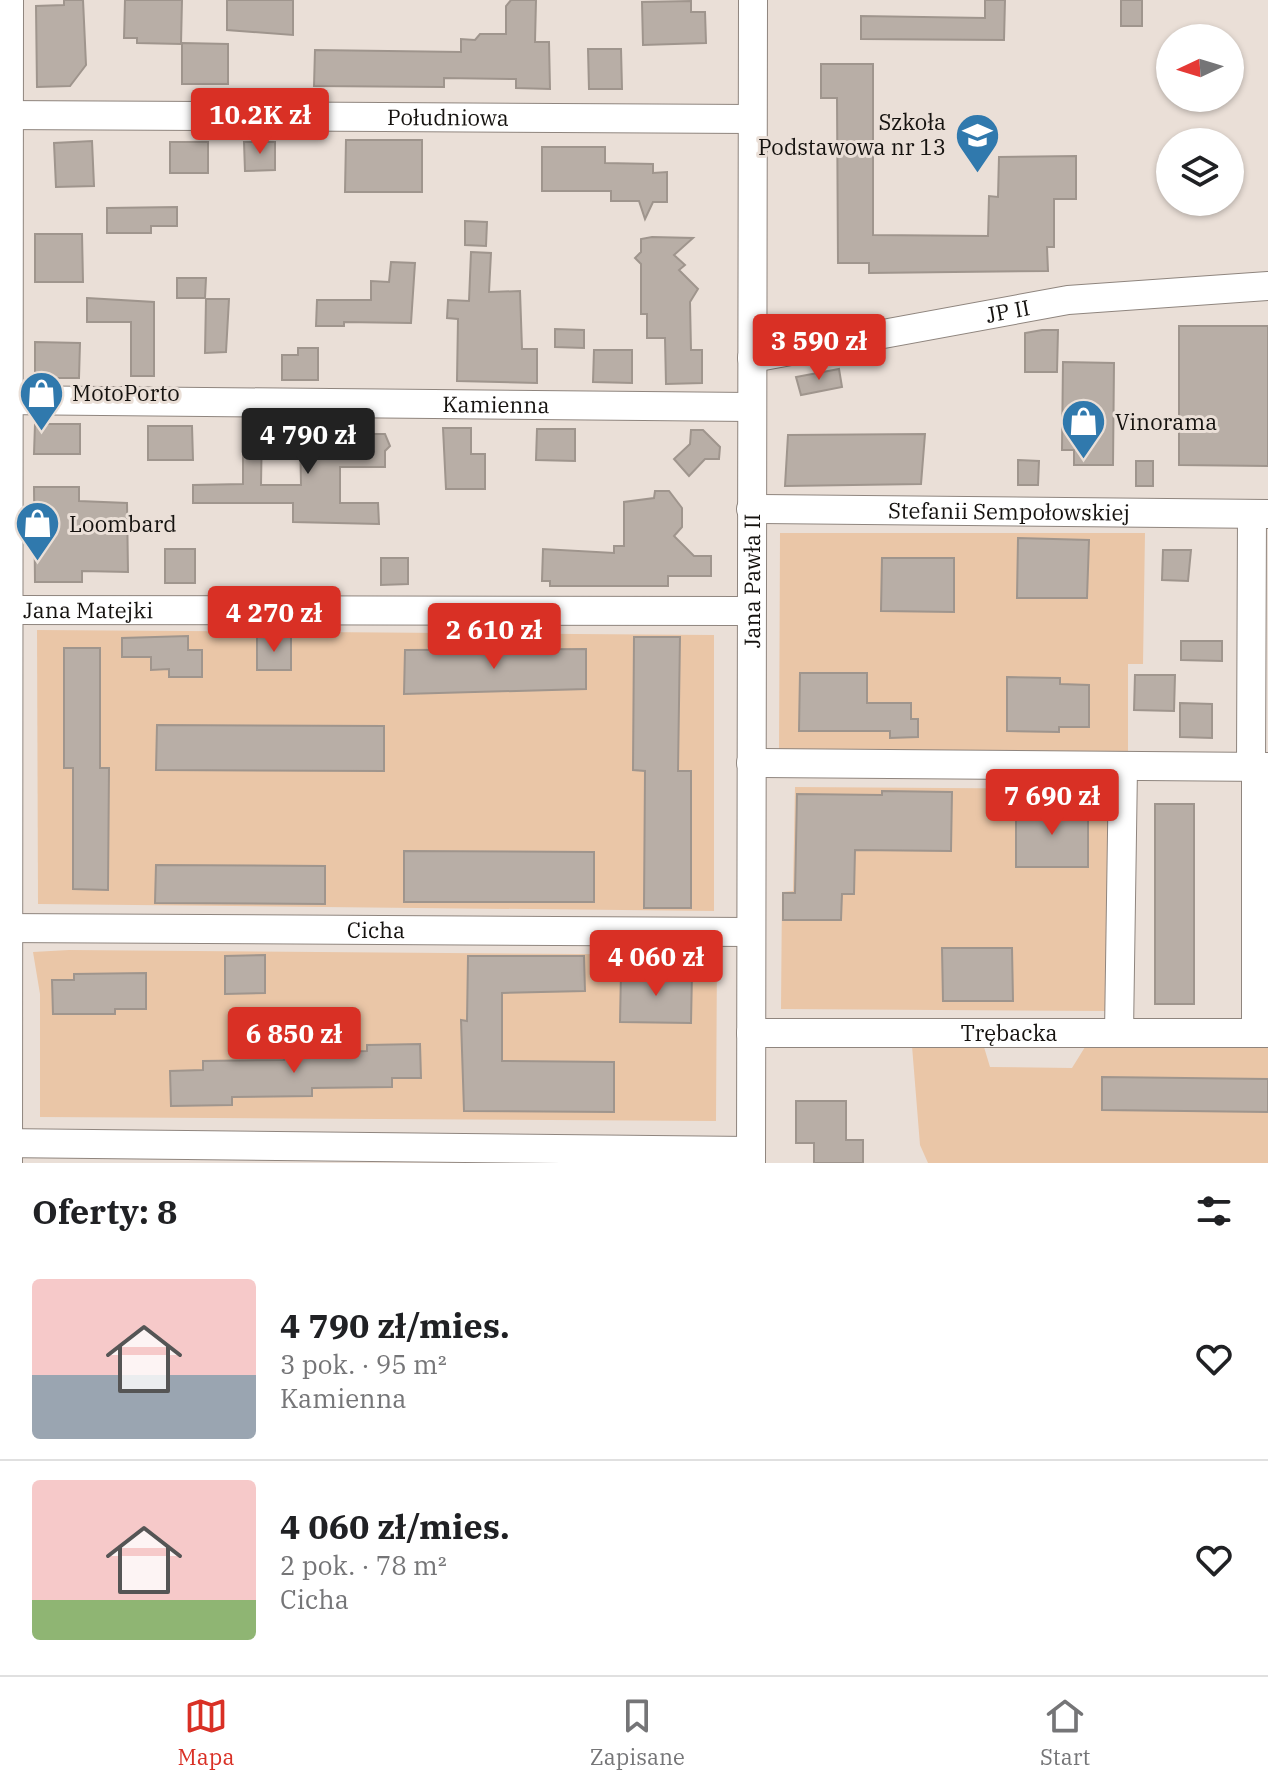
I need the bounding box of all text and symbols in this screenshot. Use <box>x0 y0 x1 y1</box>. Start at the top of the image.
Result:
north arrow <box>1156 24 1244 112</box>
map controls <box>1156 24 1244 216</box>
pin: 10.2K zł <box>177 88 343 156</box>
text: 10.2K zł <box>209 97 311 131</box>
street label: Południowa <box>387 102 509 132</box>
place label: Szkoła Podstawowa nr 13 <box>758 107 946 161</box>
school or university icon: Szkoła Podstawowa nr 13 <box>953 111 1001 174</box>
button: layers <box>1156 128 1244 216</box>
street label: JP II <box>983 292 1032 329</box>
pin: 3 590 zł <box>736 314 902 382</box>
text: 3 590 zł <box>771 323 867 357</box>
shop icon: MotoPorto <box>17 369 65 432</box>
place label: MotoPorto <box>72 378 180 407</box>
street label: Kamienna <box>442 389 550 419</box>
shop icon: Vinorama <box>1060 398 1108 461</box>
place label: Vinorama <box>1115 407 1217 436</box>
pin: 4 790 zł <box>225 408 391 476</box>
text: 4 790 zł <box>260 417 356 451</box>
street label: Stefanii Sempołowskiej <box>888 495 1130 527</box>
shop icon: Loombard <box>14 500 62 563</box>
place label: Loombard <box>69 509 177 538</box>
street label: Jana Pawła II <box>737 514 766 648</box>
pin: 4 270 zł <box>191 586 357 654</box>
street label: Jana Matejki <box>23 595 153 624</box>
text: 4 270 zł <box>226 595 322 629</box>
pin: 2 610 zł <box>411 603 577 671</box>
text: 2 610 zł <box>446 612 542 646</box>
pin: 7 690 zł <box>969 769 1135 837</box>
text: 7 690 zł <box>1004 778 1100 812</box>
street label: Cicha <box>347 915 405 944</box>
pin: 4 060 zł <box>573 930 739 998</box>
text: 4 060 zł <box>608 939 704 973</box>
pin: 6 850 zł <box>211 1007 377 1075</box>
text: 6 850 zł <box>246 1016 342 1050</box>
street label: Trębacka <box>960 1018 1058 1047</box>
text: Oferty: 8 <box>32 1189 177 1233</box>
icon: filters <box>1192 1189 1236 1233</box>
text: 4 790 zł/mies. <box>280 1303 510 1347</box>
icon: home <box>96 1311 192 1407</box>
icon: heart <box>1192 1337 1236 1381</box>
text: 3 pok. · 95 m² <box>280 1347 447 1381</box>
text: Kamienna <box>280 1381 407 1415</box>
text: 4 060 zł/mies. <box>280 1504 510 1548</box>
icon: home <box>96 1512 192 1608</box>
icon: heart <box>1192 1538 1236 1582</box>
text: 2 pok. · 78 m² <box>280 1548 447 1582</box>
text: Cicha <box>280 1582 349 1616</box>
tab: Mapa <box>178 1694 235 1771</box>
tab: Zapisane <box>590 1694 685 1771</box>
tab: Start <box>1040 1694 1090 1771</box>

